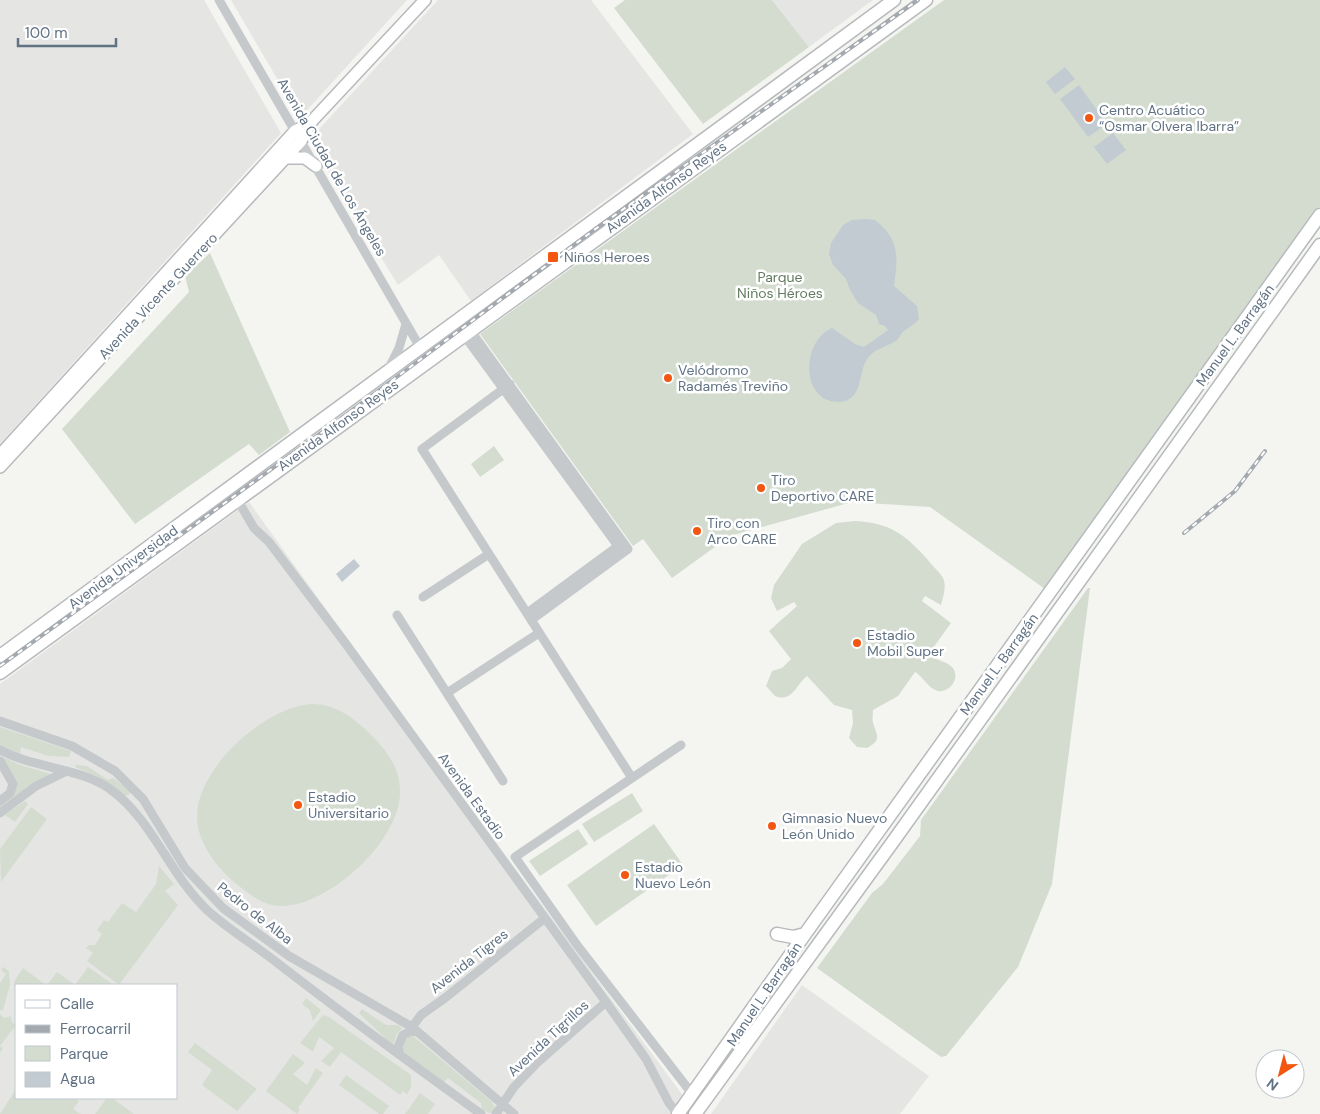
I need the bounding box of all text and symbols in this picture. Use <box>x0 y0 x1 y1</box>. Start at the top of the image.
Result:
scale bar <box>18 15 115 47</box>
text: 100 m <box>25 23 68 43</box>
street label: Avenida Ciudad de Los Ángeles <box>273 75 391 259</box>
place label: Centro Acuático “Osmar Olvera Ibarra” <box>1099 101 1239 135</box>
marker: Centro Acuático “Osmar Olvera Ibarra” <box>1083 112 1095 124</box>
street label: Avenida Alfonso Reyes <box>602 137 730 237</box>
street label: Avenida Vicente Guerrero <box>95 229 221 363</box>
place label: Niños Heroes <box>564 248 650 266</box>
marker: Niños Heroes <box>546 250 560 264</box>
park label: Parque Niños Héroes <box>737 268 823 302</box>
street label: Manuel L. Barragán <box>1192 281 1278 389</box>
place label: Velódromo Radamés Treviño <box>678 361 788 395</box>
marker: Velódromo Radamés Treviño <box>662 372 674 384</box>
street label: Avenida Alfonso Reyes <box>274 375 402 475</box>
place label: Tiro Deportivo CARE <box>771 471 874 505</box>
marker: Tiro Deportivo CARE <box>755 482 767 494</box>
place label: Tiro con Arco CARE <box>707 514 777 548</box>
street label: Avenida Universidad <box>65 521 181 613</box>
marker: Tiro con Arco CARE <box>691 525 703 537</box>
street label: Manuel L. Barragán <box>956 610 1042 718</box>
place label: Estadio Mobil Super <box>867 626 944 660</box>
marker: Estadio Mobil Super <box>851 637 863 649</box>
street label: Avenida Estadio <box>434 749 510 843</box>
place label: Estadio Universitario <box>308 788 389 822</box>
marker: Estadio Universitario <box>292 799 304 811</box>
place label: Gimnasio Nuevo León Unido <box>782 809 887 843</box>
marker: Gimnasio Nuevo León Unido <box>766 820 778 832</box>
place label: Estadio Nuevo León <box>635 858 711 892</box>
marker: Estadio Nuevo León <box>619 869 631 881</box>
street label: Pedro de Alba <box>214 878 296 948</box>
street label: Avenida Tigres <box>426 925 512 997</box>
street label: Manuel L. Barragán <box>723 939 805 1049</box>
legend <box>15 984 178 1099</box>
text: Calle <box>60 994 94 1014</box>
street label: Avenida Tigrillos <box>504 996 592 1080</box>
text: Ferrocarril <box>60 1019 131 1039</box>
text: Parque <box>60 1044 108 1064</box>
north arrow <box>1255 1049 1305 1099</box>
text: Agua <box>60 1069 95 1089</box>
text: N <box>1263 1074 1282 1095</box>

